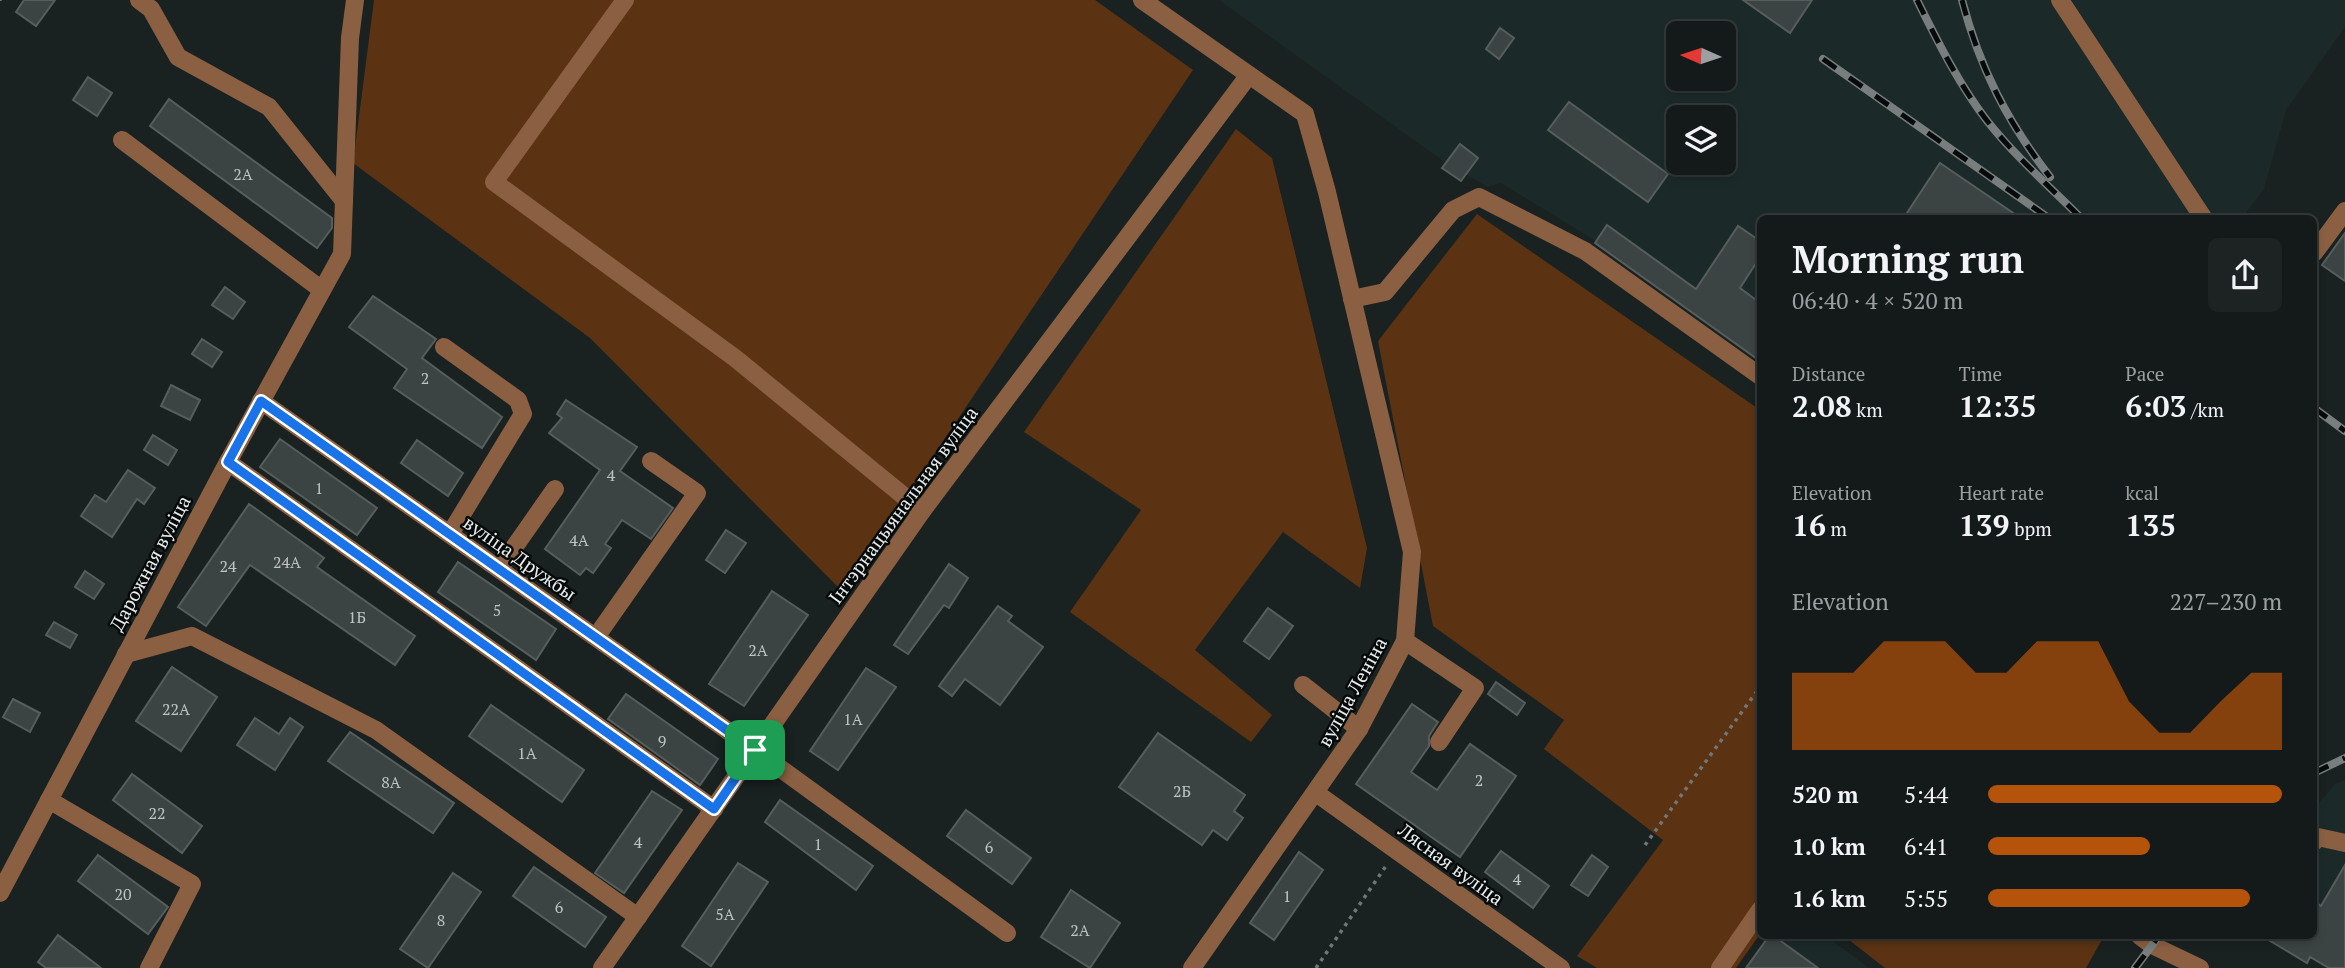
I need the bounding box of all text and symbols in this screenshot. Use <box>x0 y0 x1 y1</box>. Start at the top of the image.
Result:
north arrow <box>1666 21 1736 91</box>
map controls <box>1666 21 1736 175</box>
button: layers <box>1666 105 1736 175</box>
house number: 2А <box>233 163 253 185</box>
text: Morning run <box>1792 234 2024 284</box>
button: share <box>2208 238 2282 312</box>
text: 06:40 · 4 × 520 m <box>1792 285 1963 316</box>
text: Distance <box>1792 361 1865 386</box>
text: Time <box>1959 361 2002 386</box>
text: Pace <box>2125 361 2164 386</box>
house number: 2 <box>421 367 429 389</box>
text: 2.08 <box>1792 386 1852 426</box>
text: 12:35 <box>1959 386 2037 426</box>
text: 6:03 <box>2125 386 2186 426</box>
text: km <box>1852 397 1883 422</box>
text: /km <box>2186 397 2224 422</box>
street label: Інтэрнацыянальная вуліца <box>822 401 983 609</box>
house number: 4 <box>607 464 616 486</box>
house number: 1 <box>315 477 323 499</box>
text: Elevation <box>1792 480 1872 505</box>
text: Heart rate <box>1959 480 2044 505</box>
text: kcal <box>2125 480 2159 505</box>
street label: Дарожная вуліца <box>103 490 196 635</box>
text: 16 <box>1792 505 1826 545</box>
text: 139 <box>1959 505 2010 545</box>
text: 135 <box>2125 505 2176 545</box>
street label: вуліца Дружбы <box>459 509 582 606</box>
text: m <box>1826 516 1847 541</box>
text: bpm <box>2010 516 2052 541</box>
house number: 4А <box>569 529 589 551</box>
house number: 24А <box>273 551 301 573</box>
house number: 24 <box>219 555 237 577</box>
text: Elevation <box>1792 586 1889 617</box>
text: 227–230 m <box>2170 586 2282 617</box>
house number: 5 <box>493 599 501 621</box>
house number: 1Б <box>348 606 366 628</box>
street label: вуліца Леніна <box>1311 632 1392 751</box>
house number: 2А <box>748 639 768 661</box>
house number: 22А <box>162 698 190 720</box>
house number: 1А <box>843 708 863 730</box>
pin <box>725 720 785 780</box>
house number: 9 <box>658 730 666 752</box>
icon: arrive <box>736 731 774 769</box>
house number: 1А <box>517 742 537 764</box>
house number: 2 <box>1475 769 1483 791</box>
house number: 8А <box>381 771 401 793</box>
text: 520 m <box>1792 779 1858 810</box>
text: 5:44 <box>1904 779 1948 810</box>
house number: 2Б <box>1173 780 1191 802</box>
house number: 22 <box>148 802 166 824</box>
street label: Лясная вуліца <box>1393 817 1509 910</box>
house number: 4 <box>634 831 643 853</box>
text: 1.0 km <box>1792 831 1866 862</box>
text: 6:41 <box>1904 831 1948 862</box>
house number: 1 <box>814 833 822 855</box>
house number: 6 <box>985 836 994 858</box>
house number: 4 <box>1513 868 1522 890</box>
house number: 20 <box>114 883 132 905</box>
text: 1.6 km <box>1792 883 1866 914</box>
text: 5:55 <box>1904 883 1948 914</box>
house number: 1 <box>1283 885 1291 907</box>
house number: 6 <box>555 896 564 918</box>
house number: 5А <box>715 903 735 925</box>
house number: 8 <box>437 909 445 931</box>
house number: 2А <box>1070 919 1090 941</box>

